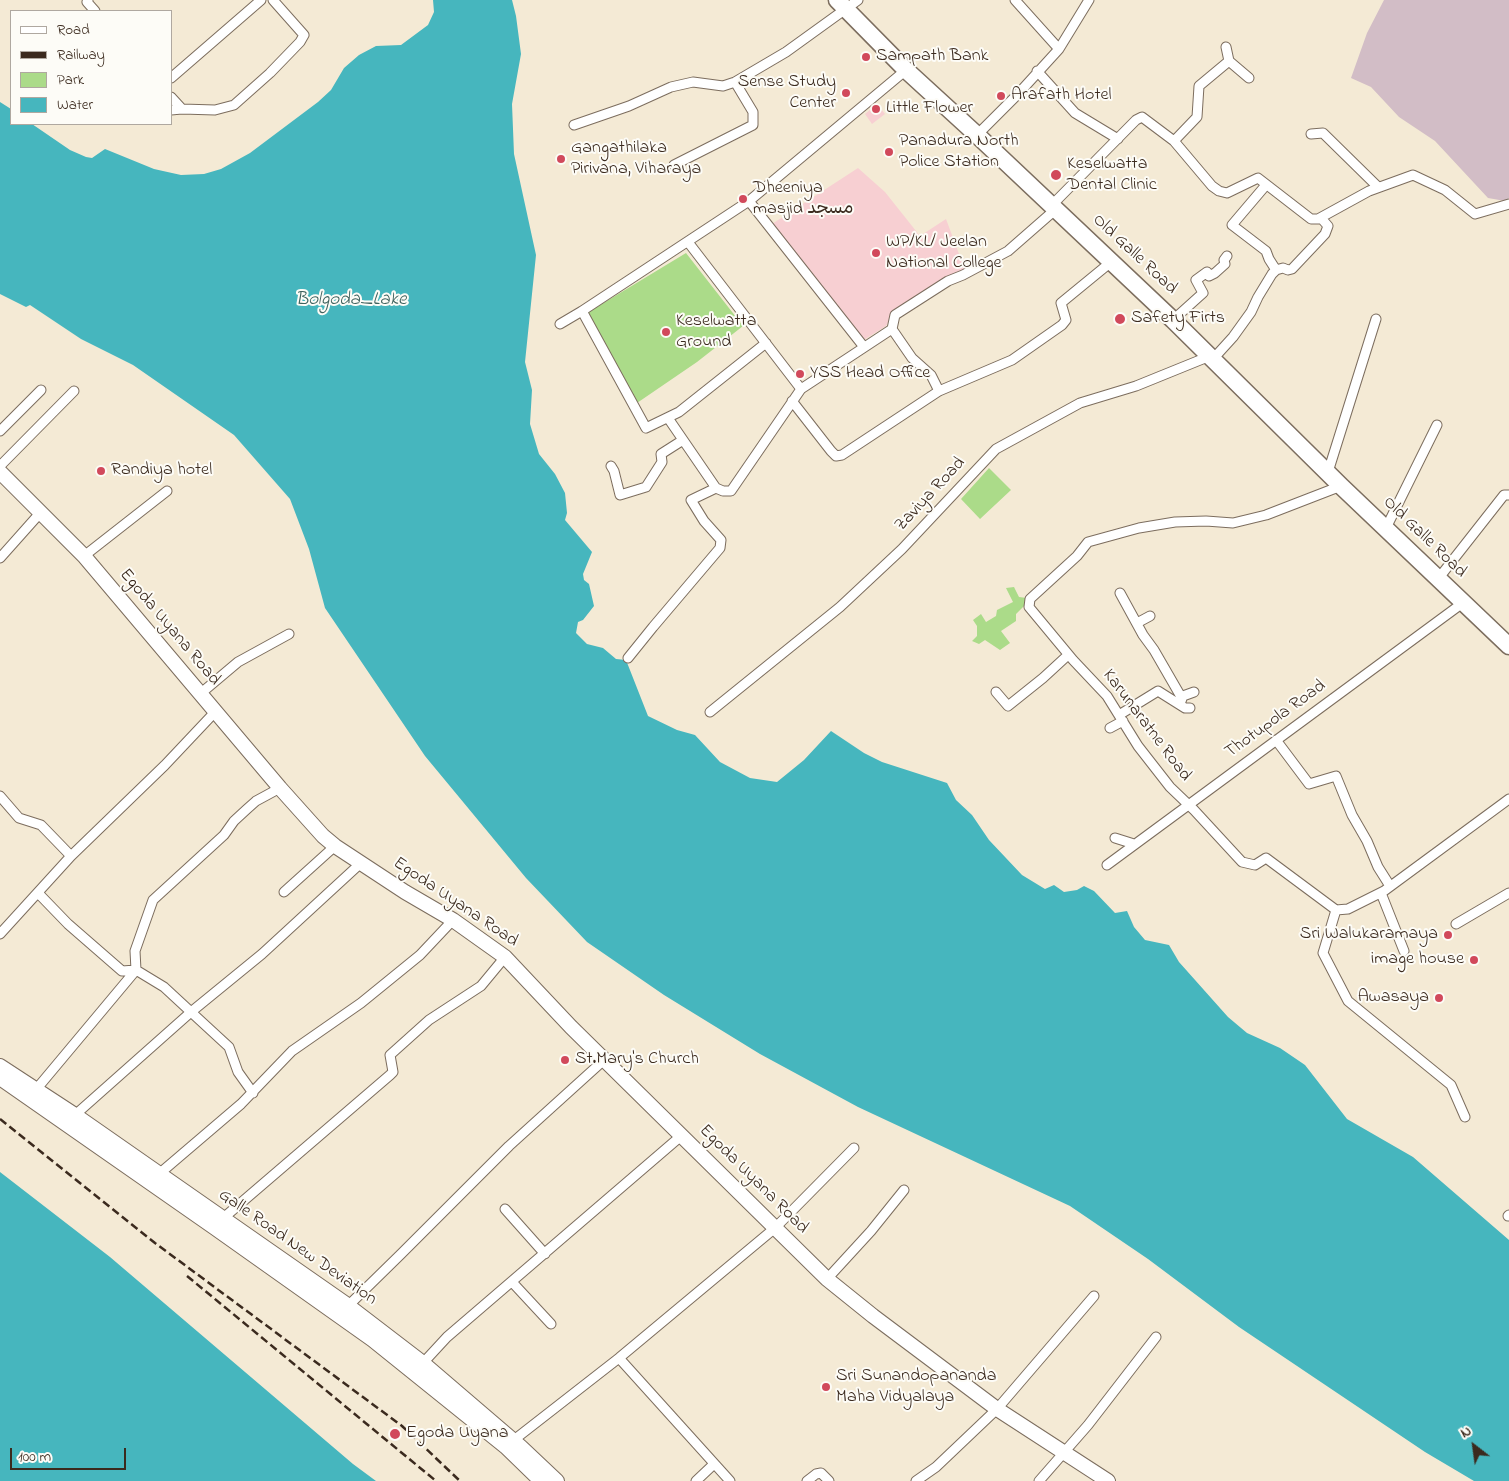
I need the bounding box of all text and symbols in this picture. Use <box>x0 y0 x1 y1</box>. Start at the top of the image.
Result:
legend <box>10 10 172 125</box>
text: Road <box>57 19 90 41</box>
text: Railway <box>57 44 105 66</box>
place label: Sampath Bank <box>876 46 988 68</box>
marker: Sampath Bank <box>860 51 872 63</box>
text: Park <box>57 69 84 91</box>
place label: Sense Study Center <box>738 72 836 115</box>
place label: Arafath Hotel <box>1011 85 1112 107</box>
marker: Sense Study Center <box>840 87 852 99</box>
marker: Arafath Hotel <box>995 90 1007 102</box>
text: Water <box>57 94 93 116</box>
place label: Little Flower <box>886 98 973 120</box>
marker: Little Flower <box>870 103 882 115</box>
place label: Panadura North Police Station <box>899 131 1019 173</box>
place label: Gangathilaka Pirivana, Viharaya <box>571 138 701 180</box>
marker: Panadura North Police Station <box>883 146 895 158</box>
marker: Gangathilaka Pirivana, Viharaya <box>555 153 567 165</box>
place label: Keselwatta Dental Clinic <box>1067 154 1157 196</box>
marker: Keselwatta Dental Clinic <box>1049 168 1063 182</box>
place label: Dheeniya masjid مسجد <box>753 178 854 220</box>
marker: Dheeniya masjid مسجد <box>737 193 749 205</box>
street label: Old Galle Road <box>1087 210 1181 300</box>
place label: WP/KL/ Jeelan National College <box>886 232 1002 274</box>
marker: WP/KL/ Jeelan National College <box>870 247 882 259</box>
water label: Bolgoda_Lake <box>295 290 407 312</box>
place label: Safety Firts <box>1131 308 1225 330</box>
place label: Keselwatta Ground <box>676 311 756 354</box>
marker: Safety Firts <box>1113 312 1127 326</box>
marker: Keselwatta Ground <box>660 326 672 338</box>
place label: YSS Head Office <box>810 363 930 385</box>
marker: YSS Head Office <box>794 368 806 380</box>
street label: Zaviya Road <box>891 453 971 537</box>
place label: Randiya hotel <box>111 460 212 482</box>
marker: Randiya hotel <box>95 465 107 477</box>
street label: Old Galle Road <box>1378 493 1470 583</box>
street label: Egoda Uyana Road <box>114 565 224 691</box>
street label: Karunaratne Road <box>1097 666 1195 786</box>
street label: Thotupola Road <box>1221 676 1331 764</box>
street label: Egoda Uyana Road <box>388 853 522 953</box>
place label: Sri Walukaramaya <box>1300 924 1438 946</box>
marker: Sri Walukaramaya <box>1442 929 1454 941</box>
place label: image house <box>1371 949 1464 971</box>
marker: image house <box>1468 954 1480 966</box>
place label: Awasaya <box>1358 987 1429 1009</box>
marker: Awasaya <box>1433 992 1445 1004</box>
place label: St.Mary's Church <box>575 1049 699 1071</box>
marker: St.Mary's Church <box>559 1054 571 1066</box>
street label: Egoda Uyana Road <box>694 1121 812 1239</box>
street label: Galle Road New Deviation <box>214 1185 380 1311</box>
place label: Sri Sunandopananda Maha Vidyalaya <box>836 1366 996 1408</box>
marker: Sri Sunandopananda Maha Vidyalaya <box>820 1381 832 1393</box>
north arrow <box>1449 1421 1499 1471</box>
text: N <box>1457 1421 1476 1444</box>
place label: Egoda Uyana <box>406 1423 508 1445</box>
marker: Egoda Uyana <box>388 1427 402 1441</box>
scale bar <box>12 1438 129 1470</box>
text: 100 m <box>18 1446 51 1468</box>

